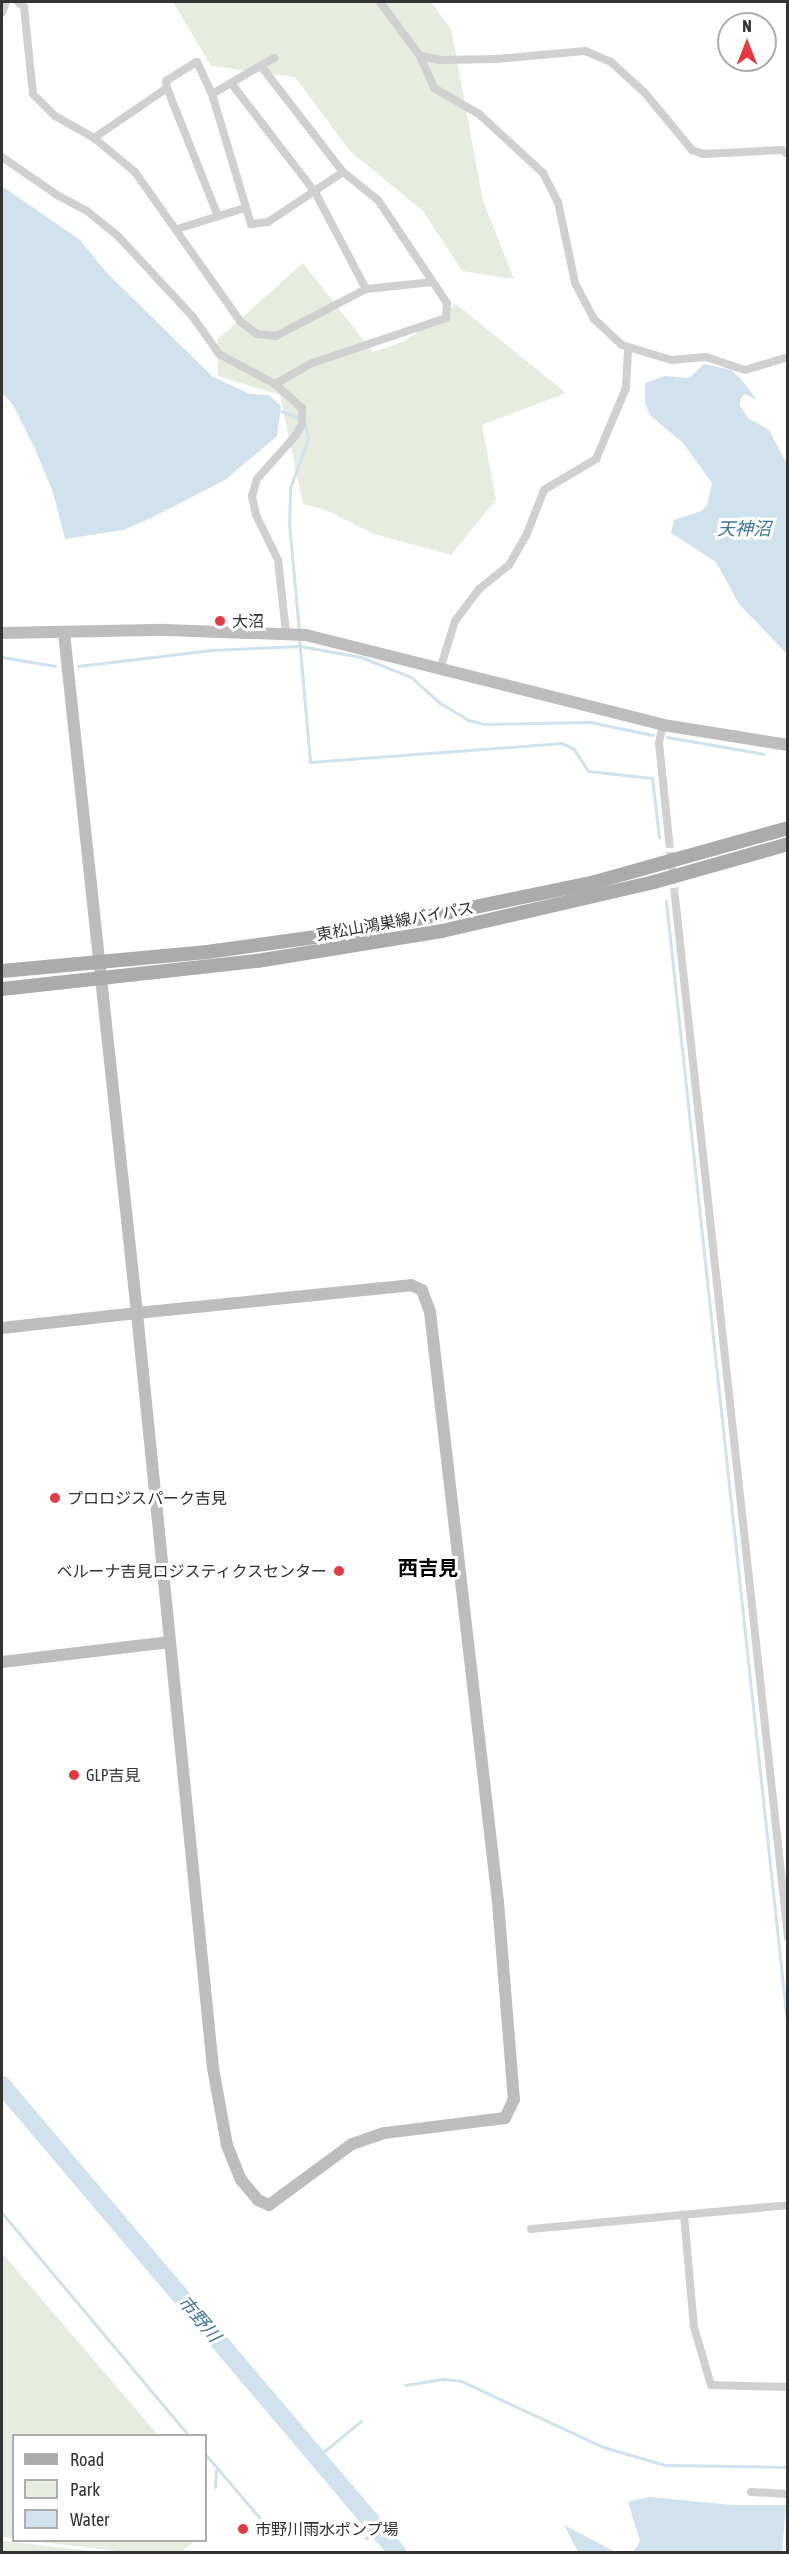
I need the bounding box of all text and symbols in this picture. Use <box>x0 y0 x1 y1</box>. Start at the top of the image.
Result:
north arrow <box>717 12 777 72</box>
text: N <box>742 17 752 35</box>
water label: 天神沼 <box>717 518 771 540</box>
place label: 大沼 <box>232 611 264 631</box>
marker: 大沼 <box>213 614 227 628</box>
street label: 東松山鴻巣線バイパス <box>315 898 475 944</box>
place label: プロロジスパーク吉見 <box>67 1488 227 1508</box>
marker: プロロジスパーク吉見 <box>48 1491 62 1505</box>
district label: 西吉見 <box>398 1555 458 1579</box>
place label: ベルーナ吉見ロジスティクスセンター <box>55 1561 327 1581</box>
marker: ベルーナ吉見ロジスティクスセンター <box>332 1564 346 1578</box>
place label: GLP吉見 <box>86 1765 141 1785</box>
marker: GLP吉見 <box>67 1768 81 1782</box>
water label: 市野川 <box>173 2291 225 2347</box>
legend <box>12 2434 207 2542</box>
text: Road <box>70 2449 104 2470</box>
text: Park <box>70 2479 100 2500</box>
text: Water <box>70 2509 109 2530</box>
place label: 市野川雨水ポンプ場 <box>255 2519 399 2539</box>
marker: 市野川雨水ポンプ場 <box>236 2522 250 2536</box>

